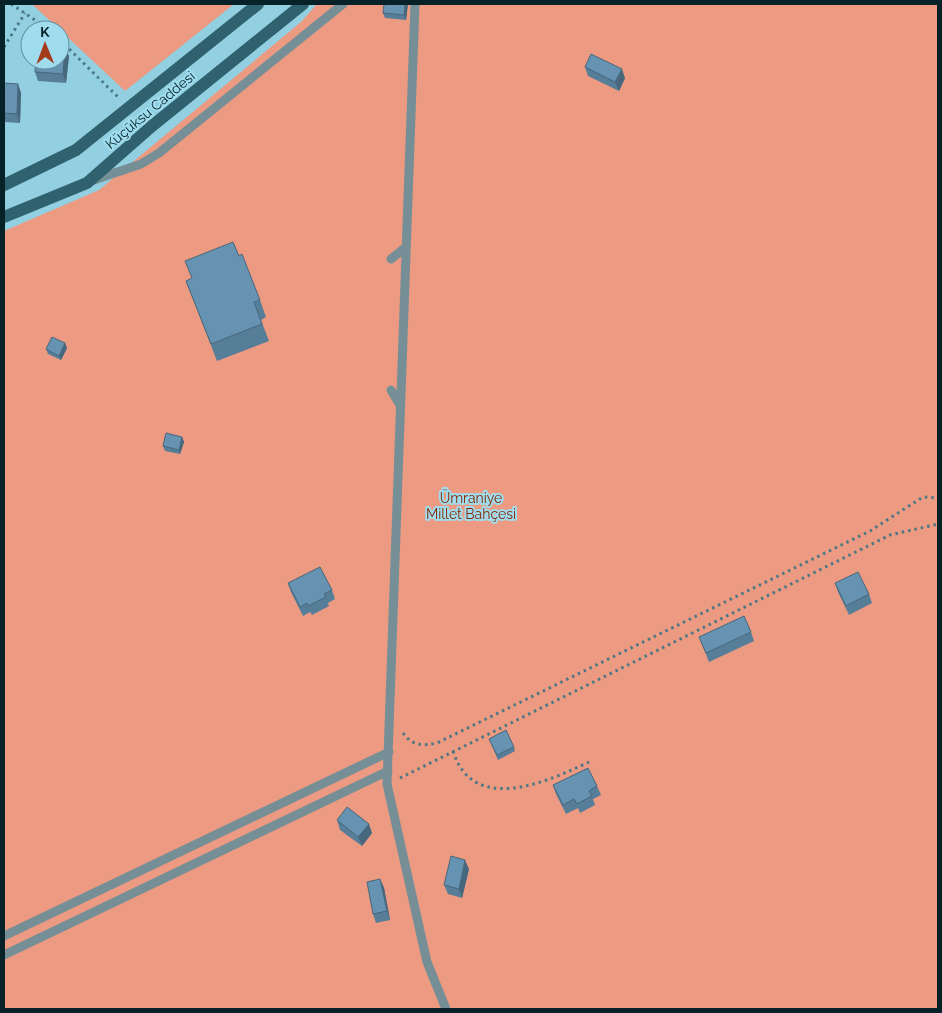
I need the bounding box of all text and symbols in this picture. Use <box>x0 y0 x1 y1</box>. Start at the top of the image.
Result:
north arrow <box>20 20 70 70</box>
text: K <box>40 24 50 40</box>
street label: Küçüksu Caddesi <box>102 68 198 152</box>
park label: Ümraniye Millet Bahçesi <box>426 488 516 522</box>

